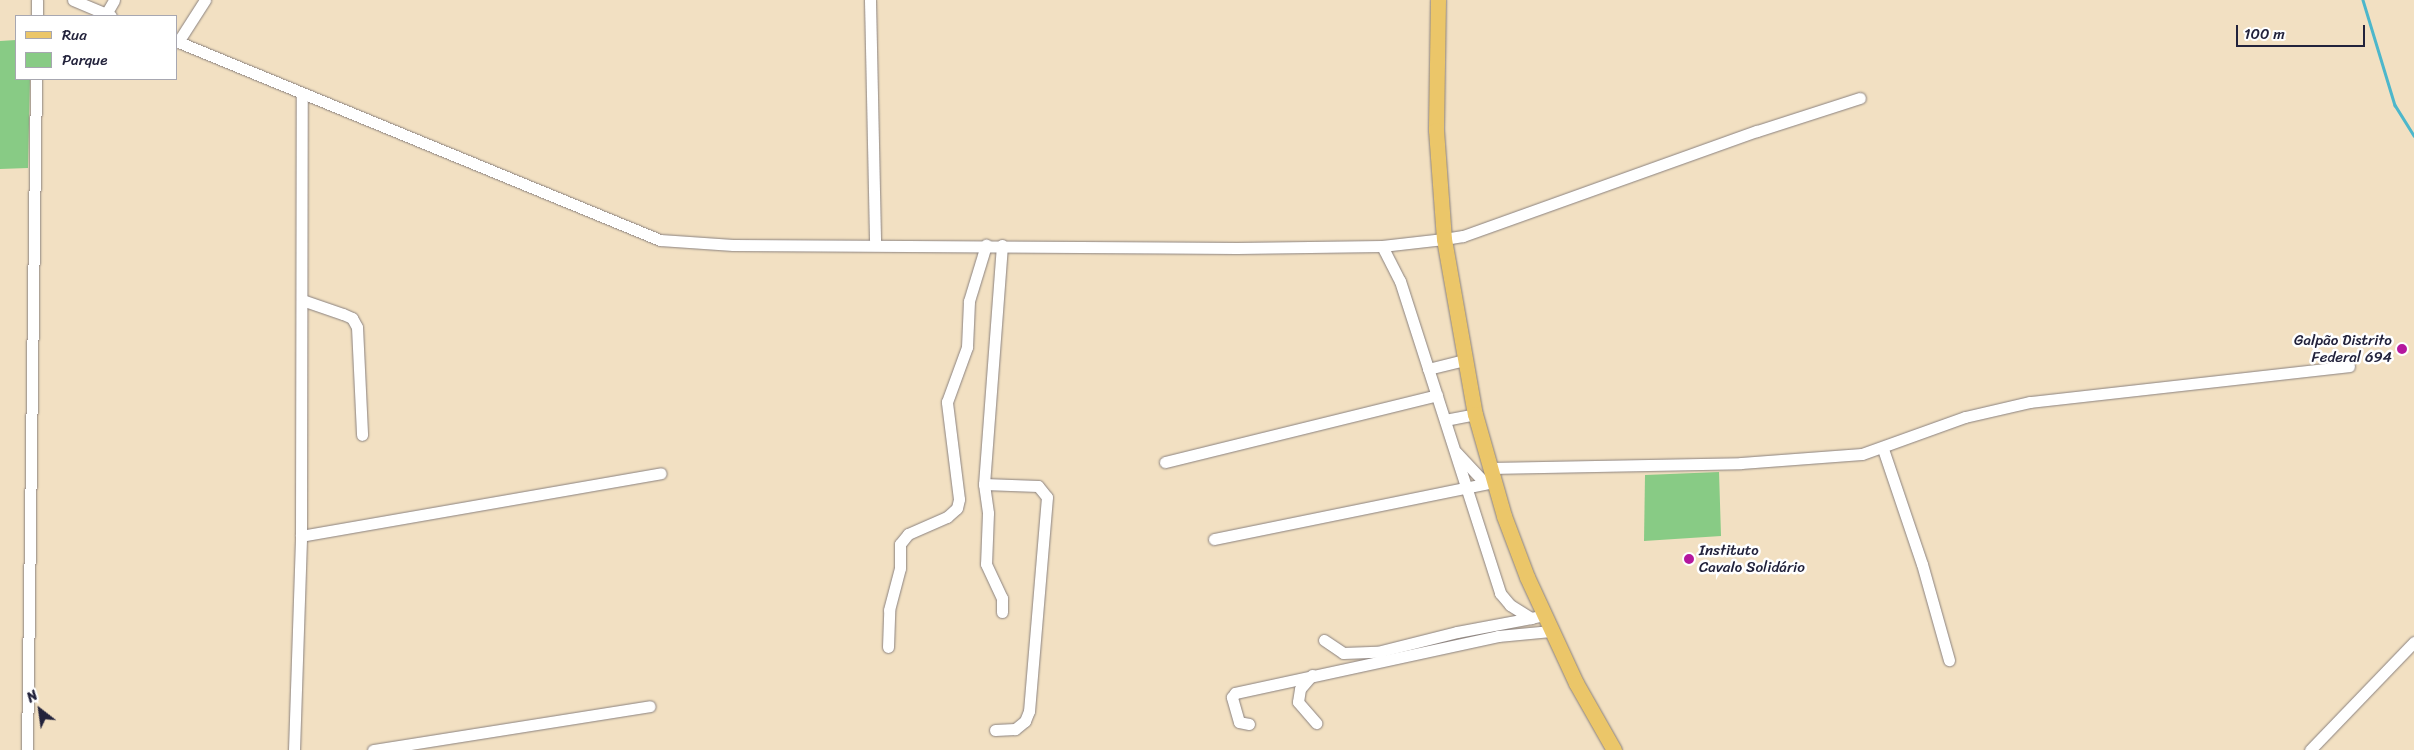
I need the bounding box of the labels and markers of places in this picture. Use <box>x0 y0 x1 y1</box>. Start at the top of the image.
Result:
place label: Galpão Distrito Federal 694 <box>2293 331 2392 366</box>
marker: Galpão Distrito Federal 694 <box>2396 343 2408 355</box>
place label: Instituto Cavalo Solidário <box>1699 541 1805 576</box>
marker: Instituto Cavalo Solidário <box>1683 553 1695 565</box>

